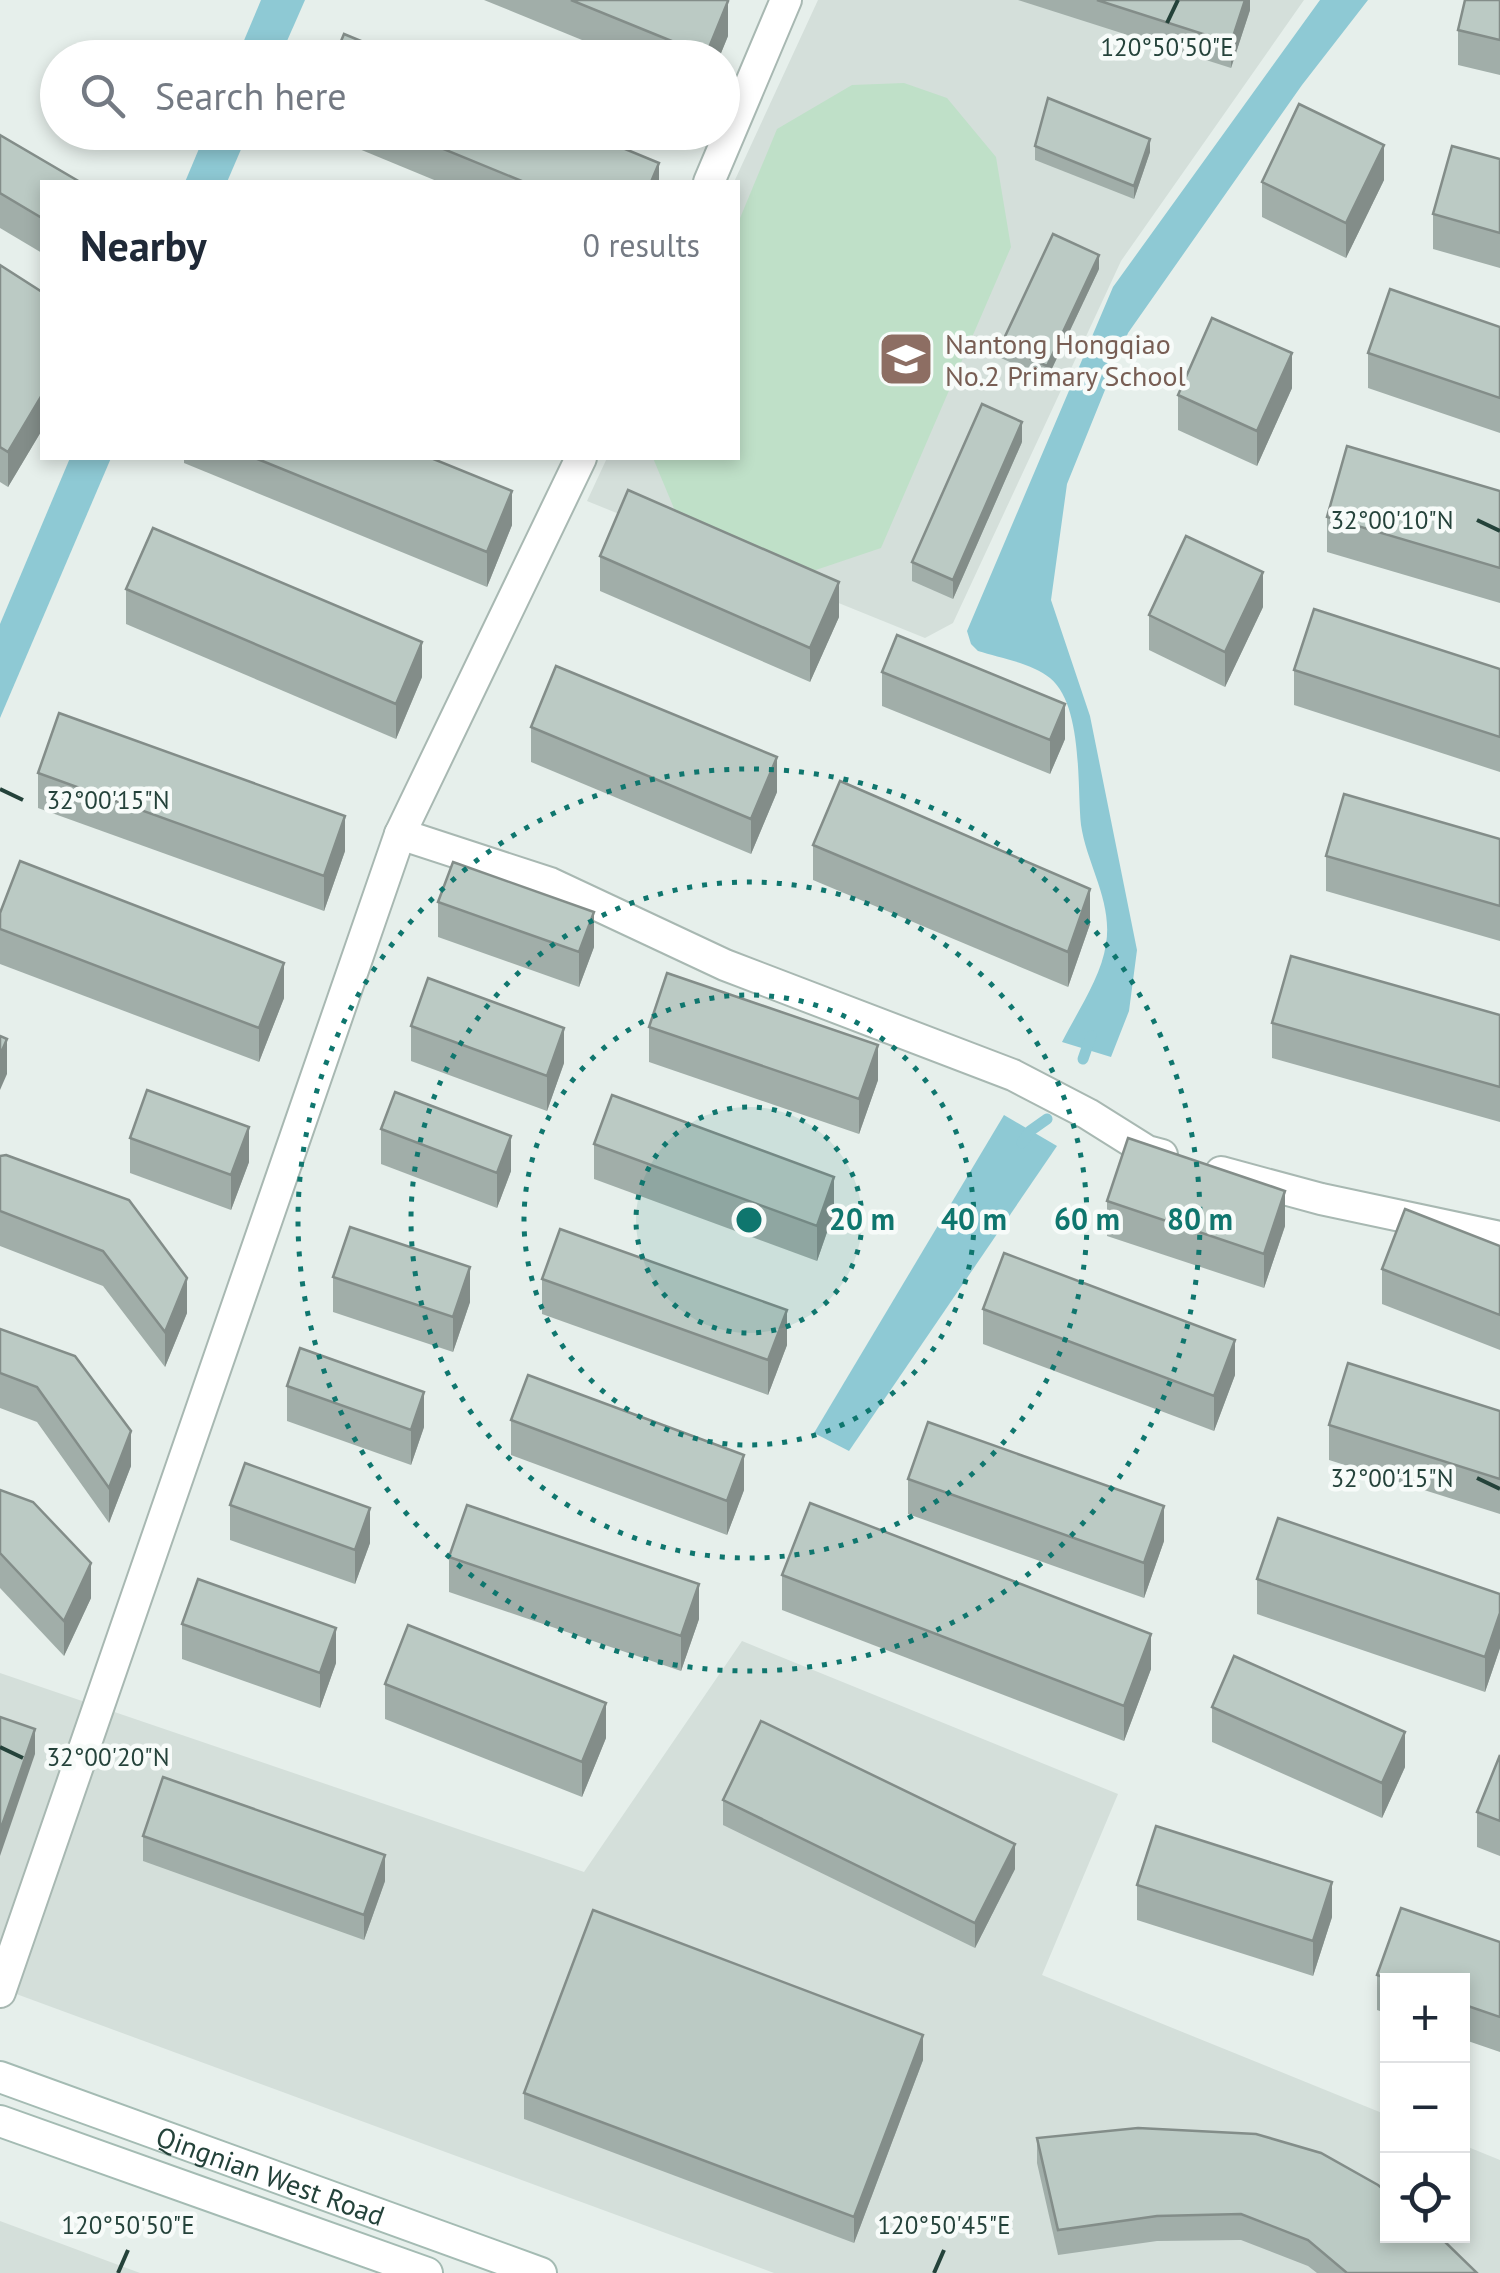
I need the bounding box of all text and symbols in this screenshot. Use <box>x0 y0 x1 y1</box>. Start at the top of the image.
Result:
text: 120°50'50"E <box>1100 31 1234 63</box>
search box <box>40 40 740 150</box>
icon: search <box>75 68 130 123</box>
text: Search here <box>155 71 347 120</box>
text: Nearby <box>80 218 207 273</box>
text: 0 results <box>582 224 700 266</box>
place label: Nantong Hongqiao No.2 Primary School <box>945 325 1186 394</box>
school or university icon: Nantong Hongqiao No.2 Primary School <box>876 329 936 389</box>
text: 32°00'10"N <box>1330 504 1454 536</box>
text: 32°00'15"N <box>46 784 170 816</box>
text: 20 m <box>829 1199 895 1238</box>
text: 40 m <box>941 1199 1007 1238</box>
text: 60 m <box>1054 1199 1120 1238</box>
text: 80 m <box>1167 1199 1233 1238</box>
centre of rings <box>731 1202 767 1238</box>
text: 32°00'15"N <box>1330 1462 1454 1494</box>
text: 32°00'20"N <box>46 1741 170 1773</box>
map controls <box>1380 1973 1470 2243</box>
button: + <box>1380 1973 1470 2063</box>
button: − <box>1380 2063 1470 2153</box>
street label: Qingnian West Road <box>151 2117 390 2233</box>
button: locate <box>1380 2153 1470 2243</box>
text: 120°50'50"E <box>61 2209 195 2241</box>
text: 120°50'45"E <box>877 2209 1011 2241</box>

